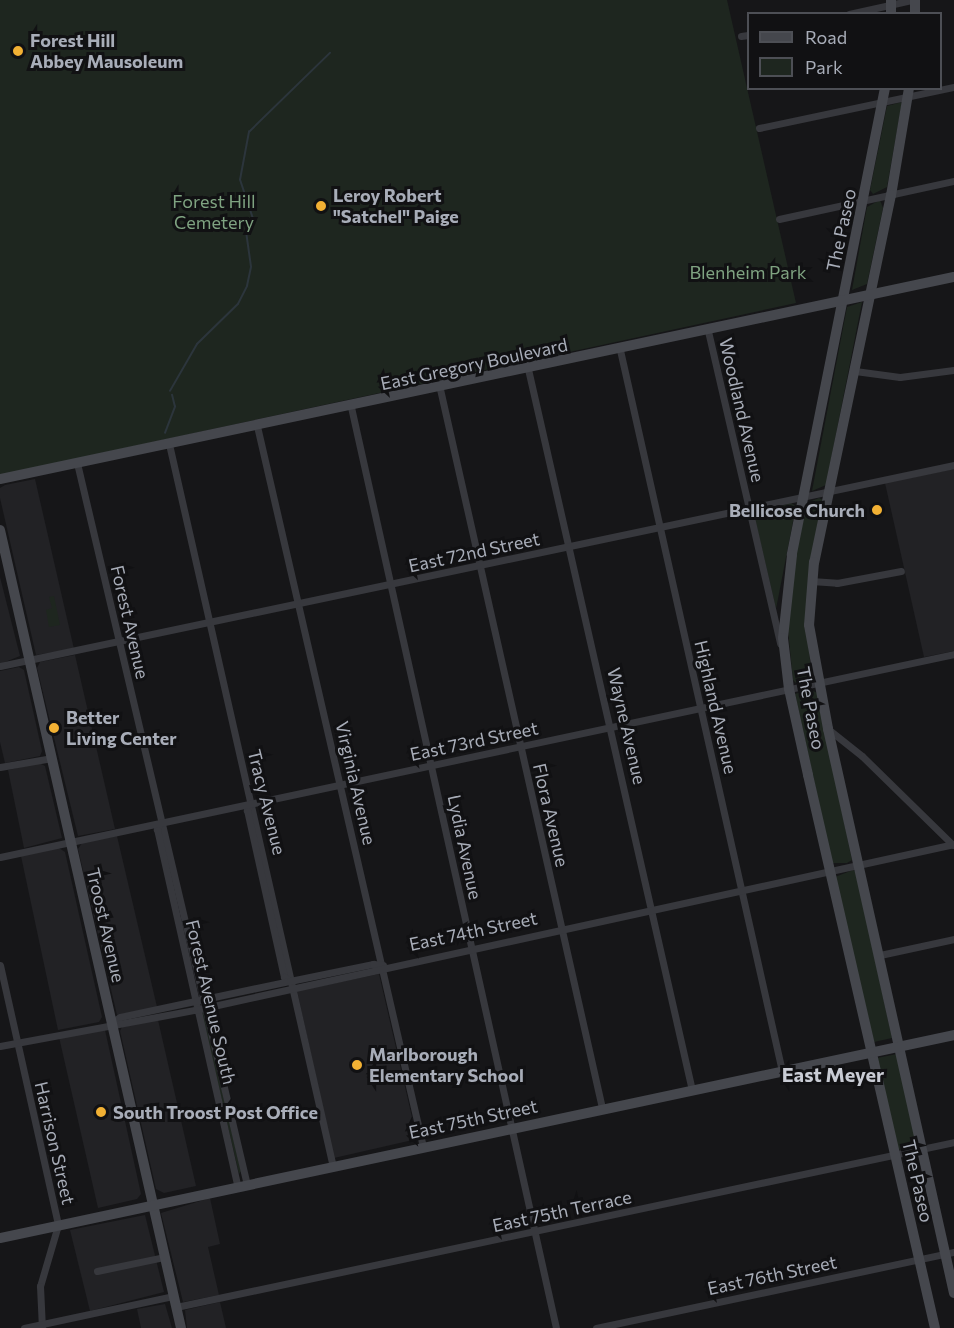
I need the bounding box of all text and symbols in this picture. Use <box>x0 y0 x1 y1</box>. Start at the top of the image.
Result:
legend <box>747 12 942 90</box>
text: Road <box>805 26 847 48</box>
place label: Forest Hill Abbey Mausoleum <box>30 30 183 72</box>
marker: Forest Hill Abbey Mausoleum <box>11 44 25 58</box>
text: Park <box>805 56 843 78</box>
place label: Leroy Robert "Satchel" Paige <box>333 185 459 228</box>
street label: The Paseo <box>822 187 860 273</box>
park label: Forest Hill Cemetery <box>172 191 256 234</box>
marker: Leroy Robert "Satchel" Paige <box>314 199 328 213</box>
park label: Blenheim Park <box>689 261 807 283</box>
street label: East Gregory Boulevard <box>378 334 570 394</box>
street label: Woodland Avenue <box>715 336 769 484</box>
place label: Bellicose Church <box>729 499 865 521</box>
marker: Bellicose Church <box>870 503 884 517</box>
street label: East 72nd Street <box>406 528 542 576</box>
street label: Forest Avenue <box>106 563 154 681</box>
street label: Highland Avenue <box>690 638 742 776</box>
street label: The Paseo <box>792 665 830 751</box>
street label: Wayne Avenue <box>603 666 651 786</box>
place label: Better Living Center <box>66 707 177 750</box>
street label: East 73rd Street <box>408 717 540 765</box>
street label: Virginia Avenue <box>331 719 381 847</box>
marker: Better Living Center <box>47 721 61 735</box>
street label: Tracy Avenue <box>243 747 291 857</box>
street label: Flora Avenue <box>529 761 573 869</box>
street label: Lydia Avenue <box>443 793 487 901</box>
street label: Troost Avenue <box>82 865 130 985</box>
street label: East 74th Street <box>407 907 539 955</box>
street label: Forest Avenue South <box>182 917 240 1087</box>
place label: Marlborough Elementary School <box>369 1044 524 1086</box>
marker: Marlborough Elementary School <box>350 1058 364 1072</box>
district label: East Meyer <box>782 1062 884 1086</box>
street label: Harrison Street <box>30 1079 80 1207</box>
street label: East 75th Street <box>407 1095 539 1143</box>
place label: South Troost Post Office <box>113 1101 318 1123</box>
marker: South Troost Post Office <box>94 1105 108 1119</box>
street label: The Paseo <box>898 1138 938 1224</box>
street label: East 75th Terrace <box>490 1186 634 1236</box>
street label: East 76th Street <box>705 1251 839 1299</box>

